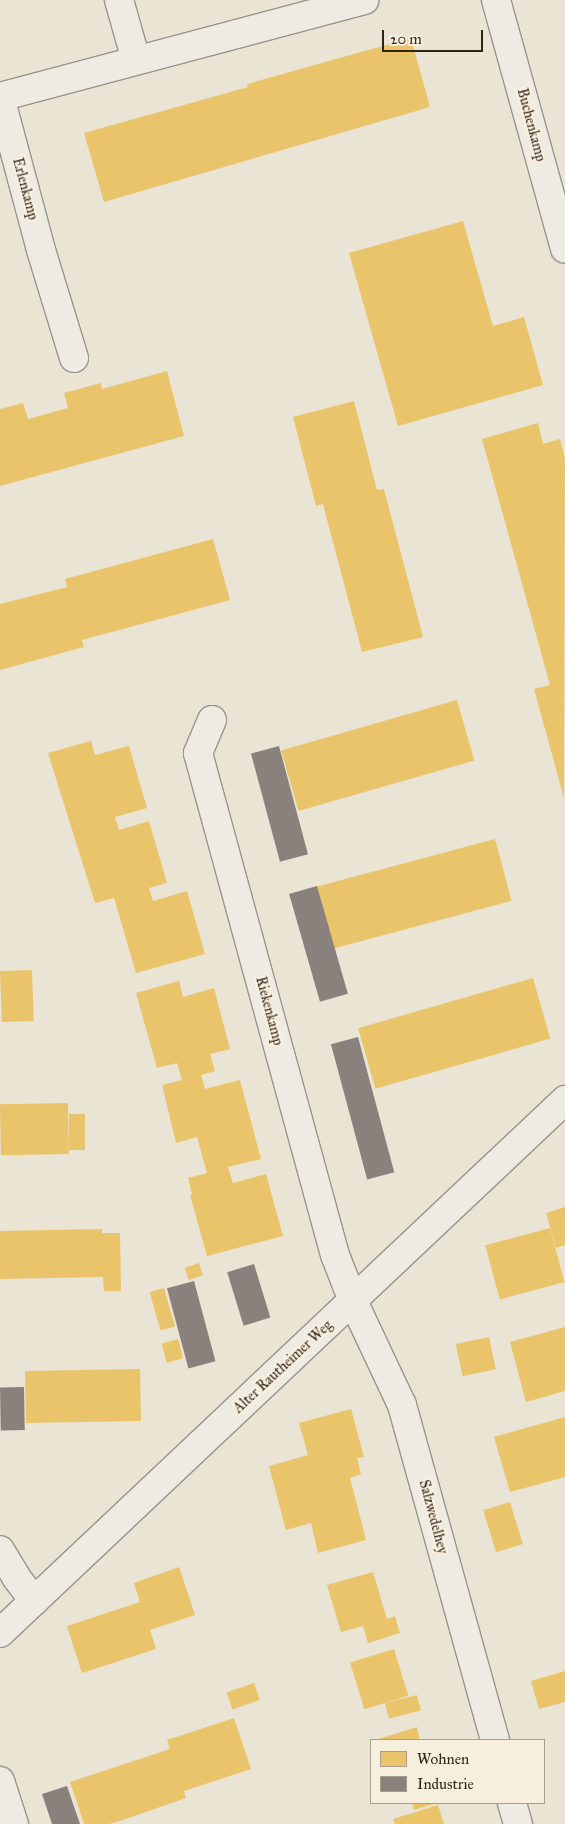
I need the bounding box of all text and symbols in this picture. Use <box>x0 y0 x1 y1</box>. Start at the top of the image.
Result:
scale bar <box>385 20 486 52</box>
text: 20 m <box>390 30 422 48</box>
street label: Buchenkamp <box>513 87 549 163</box>
street label: Erlenkamp <box>9 156 41 222</box>
street label: Riekenkamp <box>252 975 286 1047</box>
street label: Alter Rautheimer Weg <box>230 1317 336 1417</box>
street label: Salzwedelhey <box>415 1478 451 1556</box>
legend <box>370 1739 545 1804</box>
text: Wohnen <box>417 1750 469 1768</box>
text: Industrie <box>417 1775 474 1793</box>

